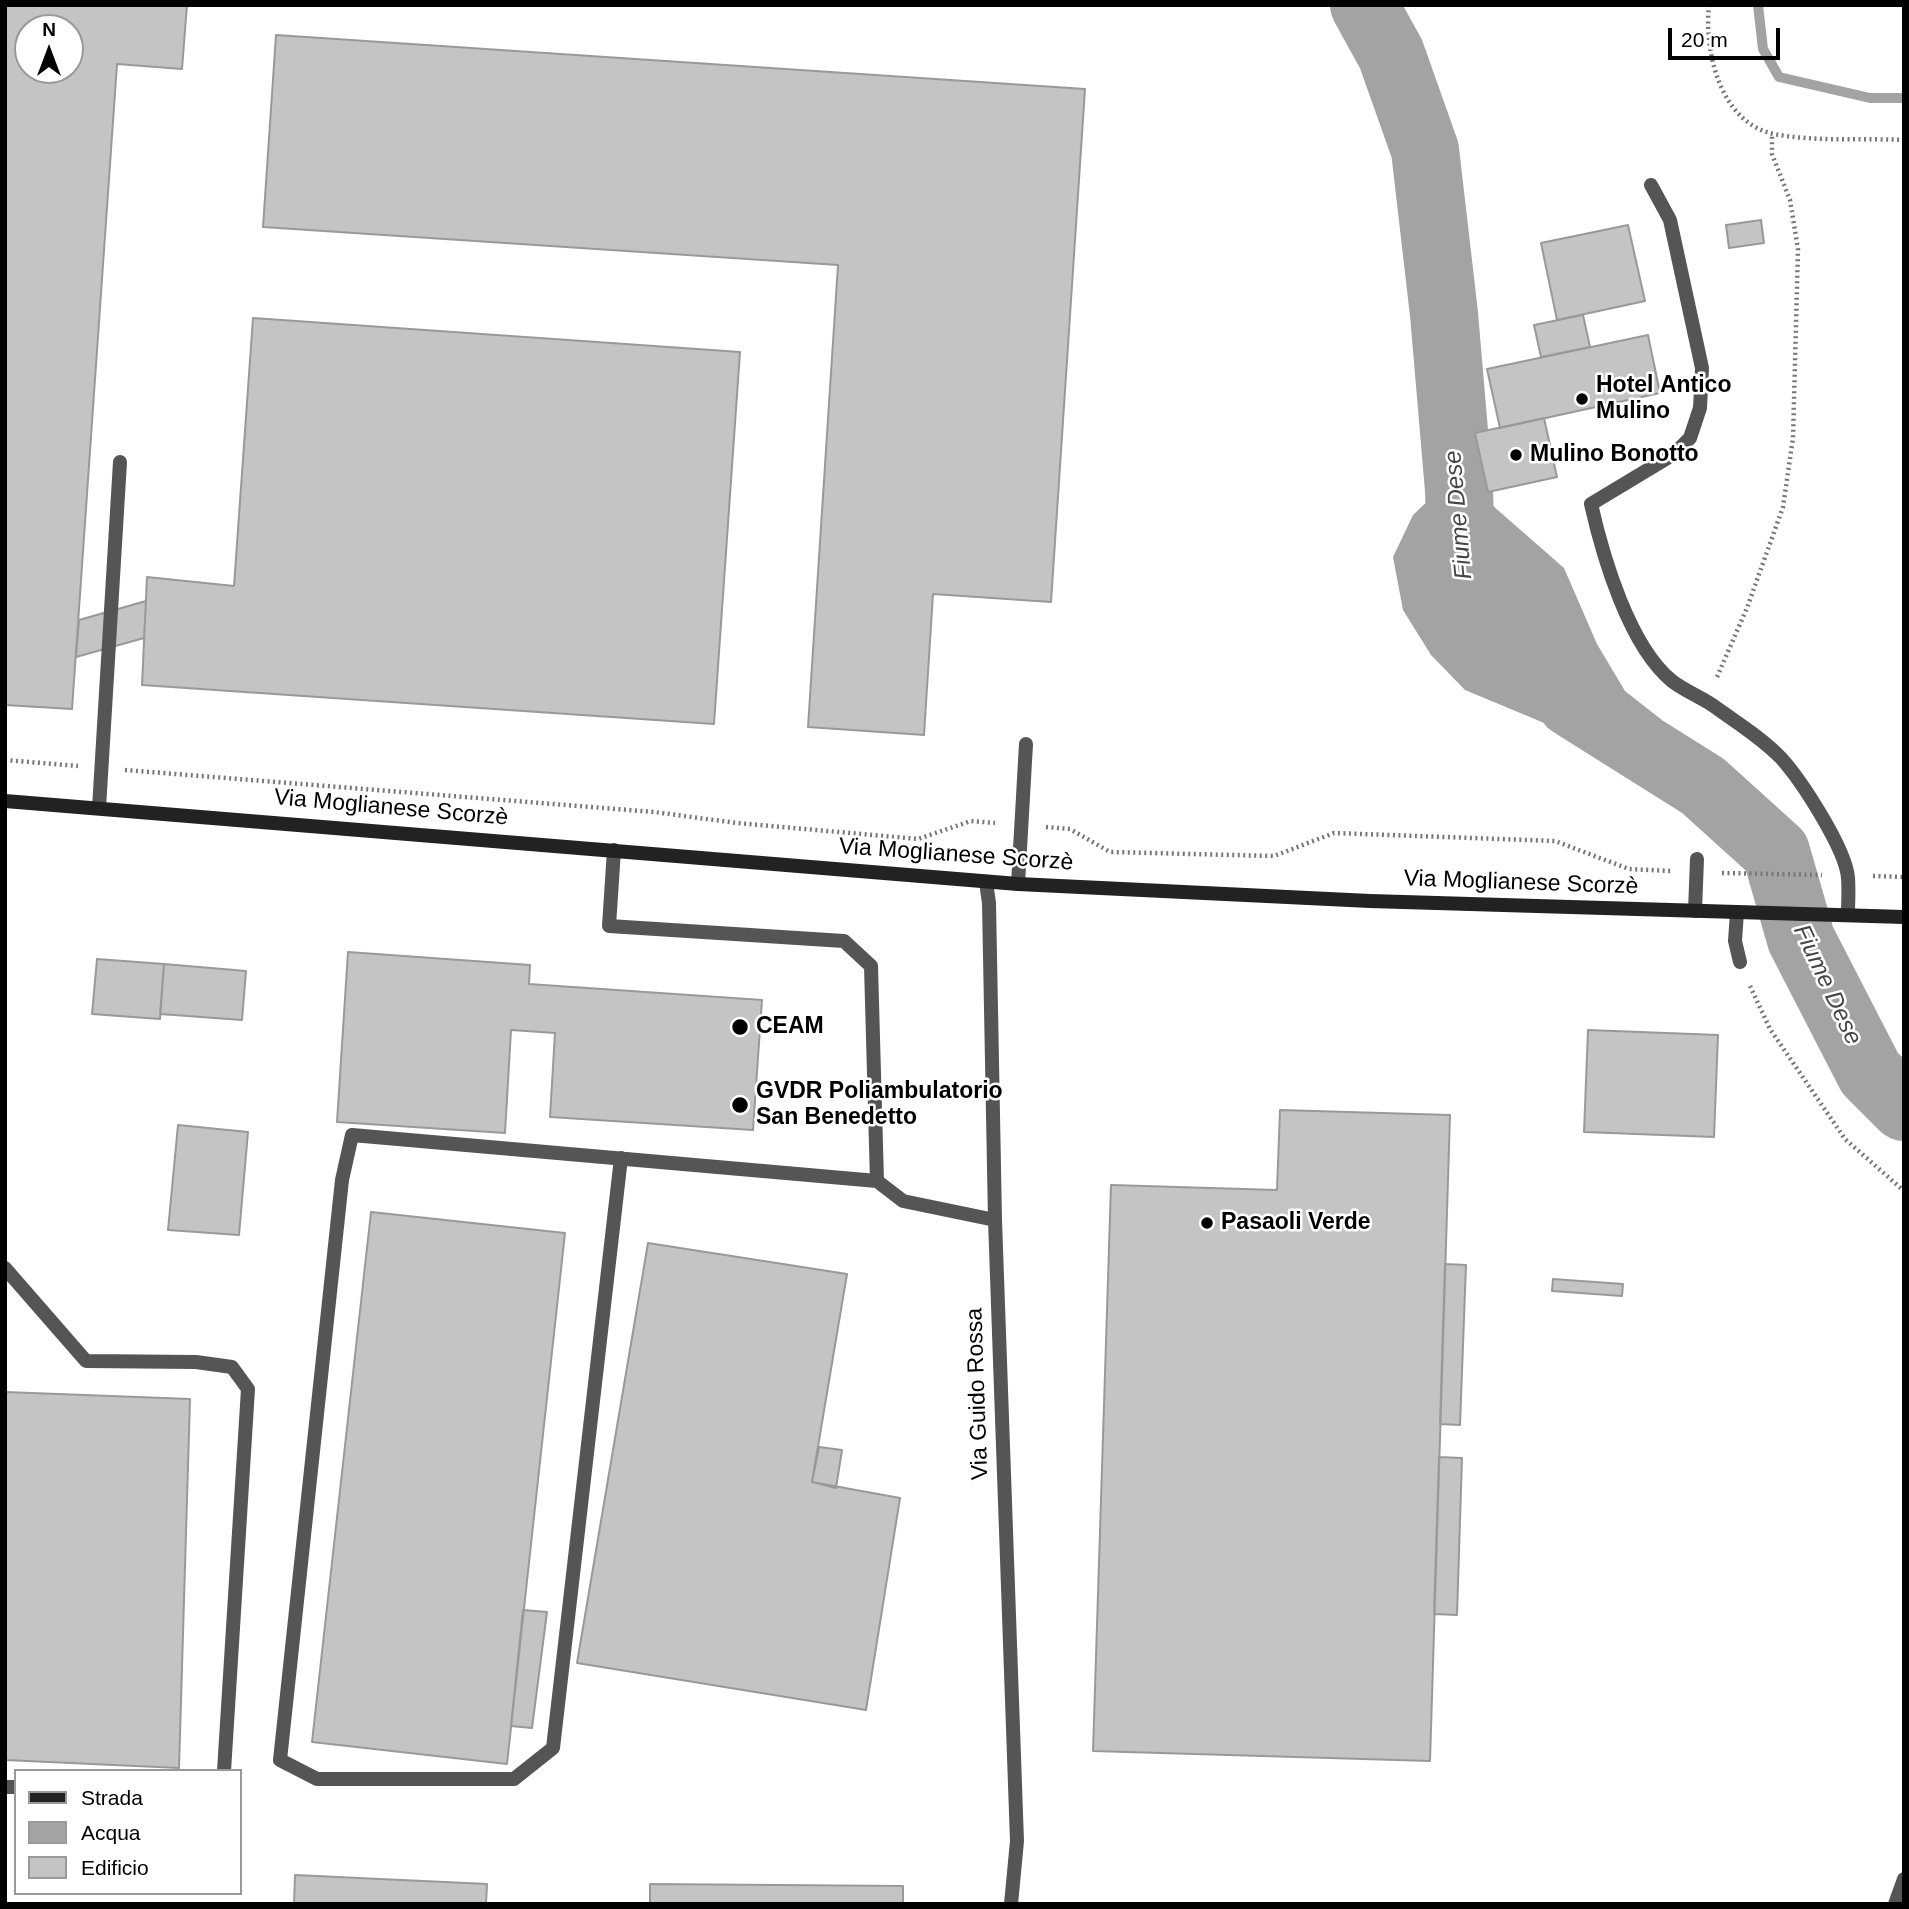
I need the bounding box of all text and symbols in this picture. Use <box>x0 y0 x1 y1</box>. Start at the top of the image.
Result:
north arrow <box>14 14 84 84</box>
scale bar <box>1671 14 1783 58</box>
text: N <box>42 19 56 40</box>
text: 20 m <box>1681 28 1728 51</box>
place label: Hotel Antico Mulino <box>1596 372 1731 426</box>
marker: Hotel Antico Mulino <box>1574 391 1590 407</box>
place label: Mulino Bonotto <box>1530 441 1699 469</box>
marker: Mulino Bonotto <box>1508 447 1524 463</box>
water label: Fiume Dese <box>1439 449 1479 581</box>
street label: Via Moglianese Scorzè <box>273 784 509 832</box>
street label: Via Moglianese Scorzè <box>838 833 1074 877</box>
street label: Via Moglianese Scorzè <box>1403 865 1639 901</box>
water label: Fiume Dese <box>1787 920 1867 1050</box>
place label: CEAM <box>756 1013 824 1041</box>
marker: CEAM <box>730 1017 750 1037</box>
place label: GVDR Poliambulatorio San Benedetto <box>756 1078 1003 1132</box>
marker: GVDR Poliambulatorio San Benedetto <box>730 1095 750 1115</box>
place label: Pasaoli Verde <box>1221 1209 1371 1237</box>
marker: Pasaoli Verde <box>1199 1215 1215 1231</box>
street label: Via Guido Rossa <box>961 1307 995 1481</box>
legend <box>14 1769 242 1895</box>
text: Strada <box>81 1786 143 1809</box>
text: Acqua <box>81 1821 141 1844</box>
text: Edificio <box>81 1856 149 1879</box>

